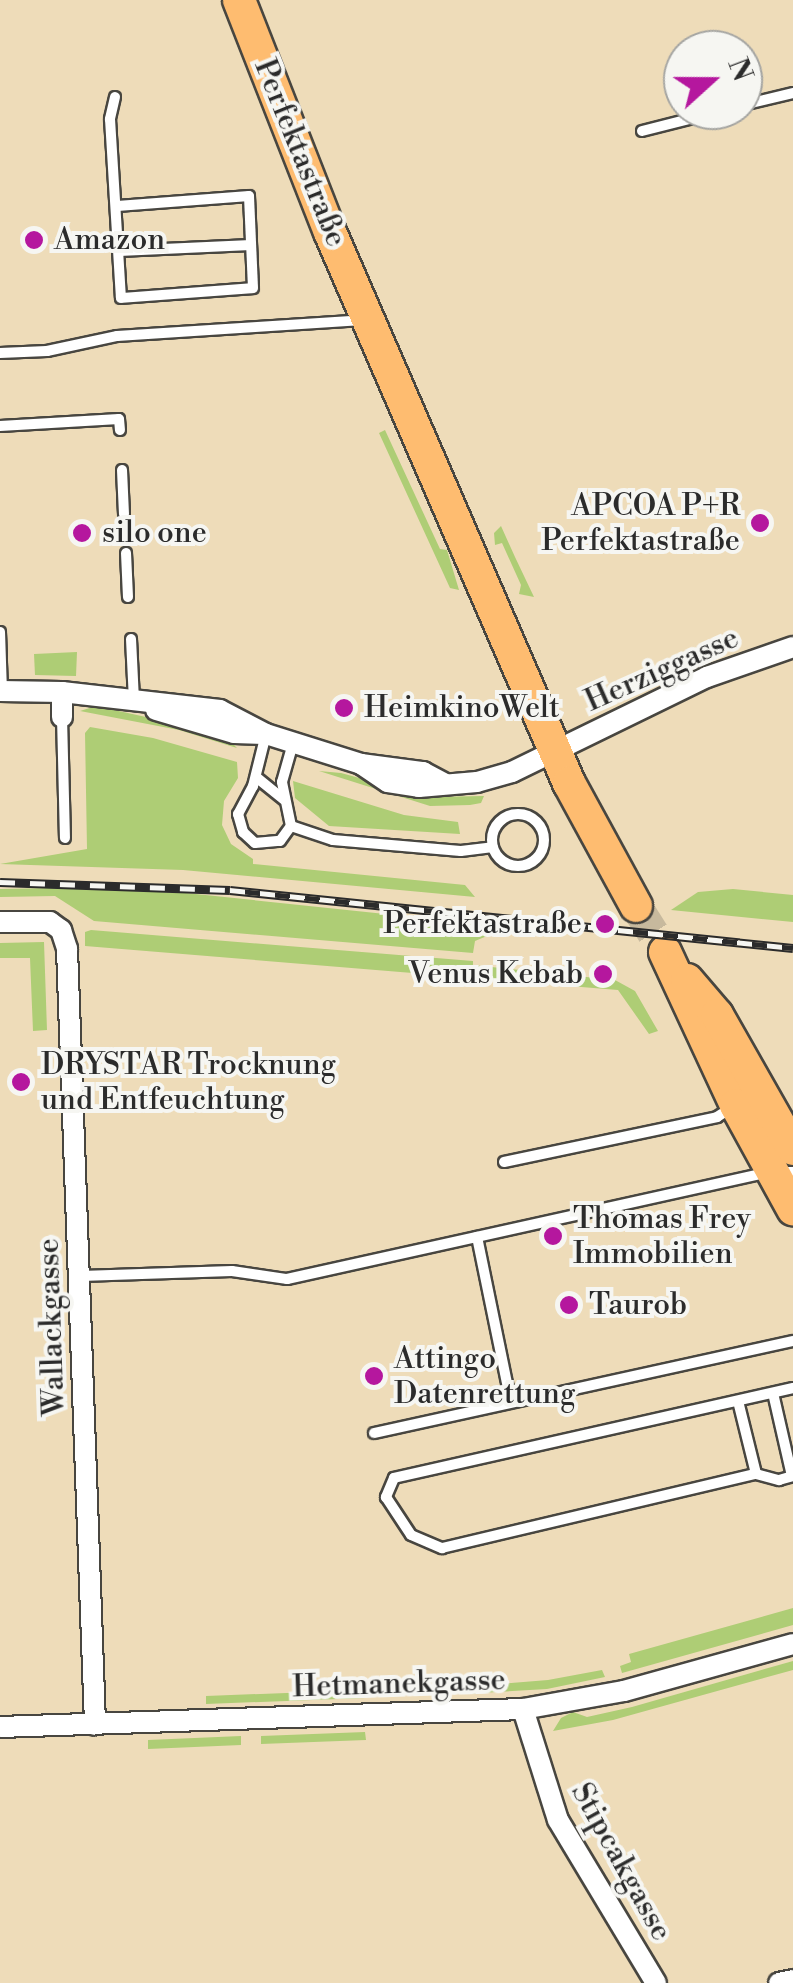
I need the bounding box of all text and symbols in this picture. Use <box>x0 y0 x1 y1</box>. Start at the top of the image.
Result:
north arrow <box>663 30 763 130</box>
text: N <box>719 53 760 86</box>
street label: Perfektastraße <box>246 54 354 252</box>
place label: Amazon <box>54 222 165 258</box>
marker: Amazon <box>23 229 45 251</box>
place label: APCOA P+R Perfektastraße <box>541 488 740 558</box>
marker: APCOA P+R Perfektastraße <box>749 512 771 534</box>
place label: silo one <box>102 515 207 551</box>
marker: silo one <box>71 522 93 544</box>
street label: Herziggasse <box>580 620 744 720</box>
place label: HeimkinoWelt <box>364 690 560 726</box>
marker: HeimkinoWelt <box>333 697 355 719</box>
place label: Perfektastraße <box>383 906 582 942</box>
marker: Perfektastraße <box>592 911 618 937</box>
place label: Venus Kebab <box>408 956 583 992</box>
marker: Venus Kebab <box>592 963 614 985</box>
place label: DRYSTAR Trocknung und Entfeuchtung <box>41 1047 336 1118</box>
marker: DRYSTAR Trocknung und Entfeuchtung <box>10 1071 32 1093</box>
place label: Thomas Frey Immobilien <box>573 1201 751 1272</box>
marker: Thomas Frey Immobilien <box>542 1225 564 1247</box>
street label: Wallackgasse <box>31 1238 73 1416</box>
place label: Taurob <box>589 1287 687 1323</box>
marker: Taurob <box>558 1294 580 1316</box>
place label: Attingo Datenrettung <box>394 1341 576 1412</box>
marker: Attingo Datenrettung <box>363 1365 385 1387</box>
street label: Hetmanekgasse <box>292 1662 506 1706</box>
street label: Stipcakgasse <box>563 1777 679 1947</box>

